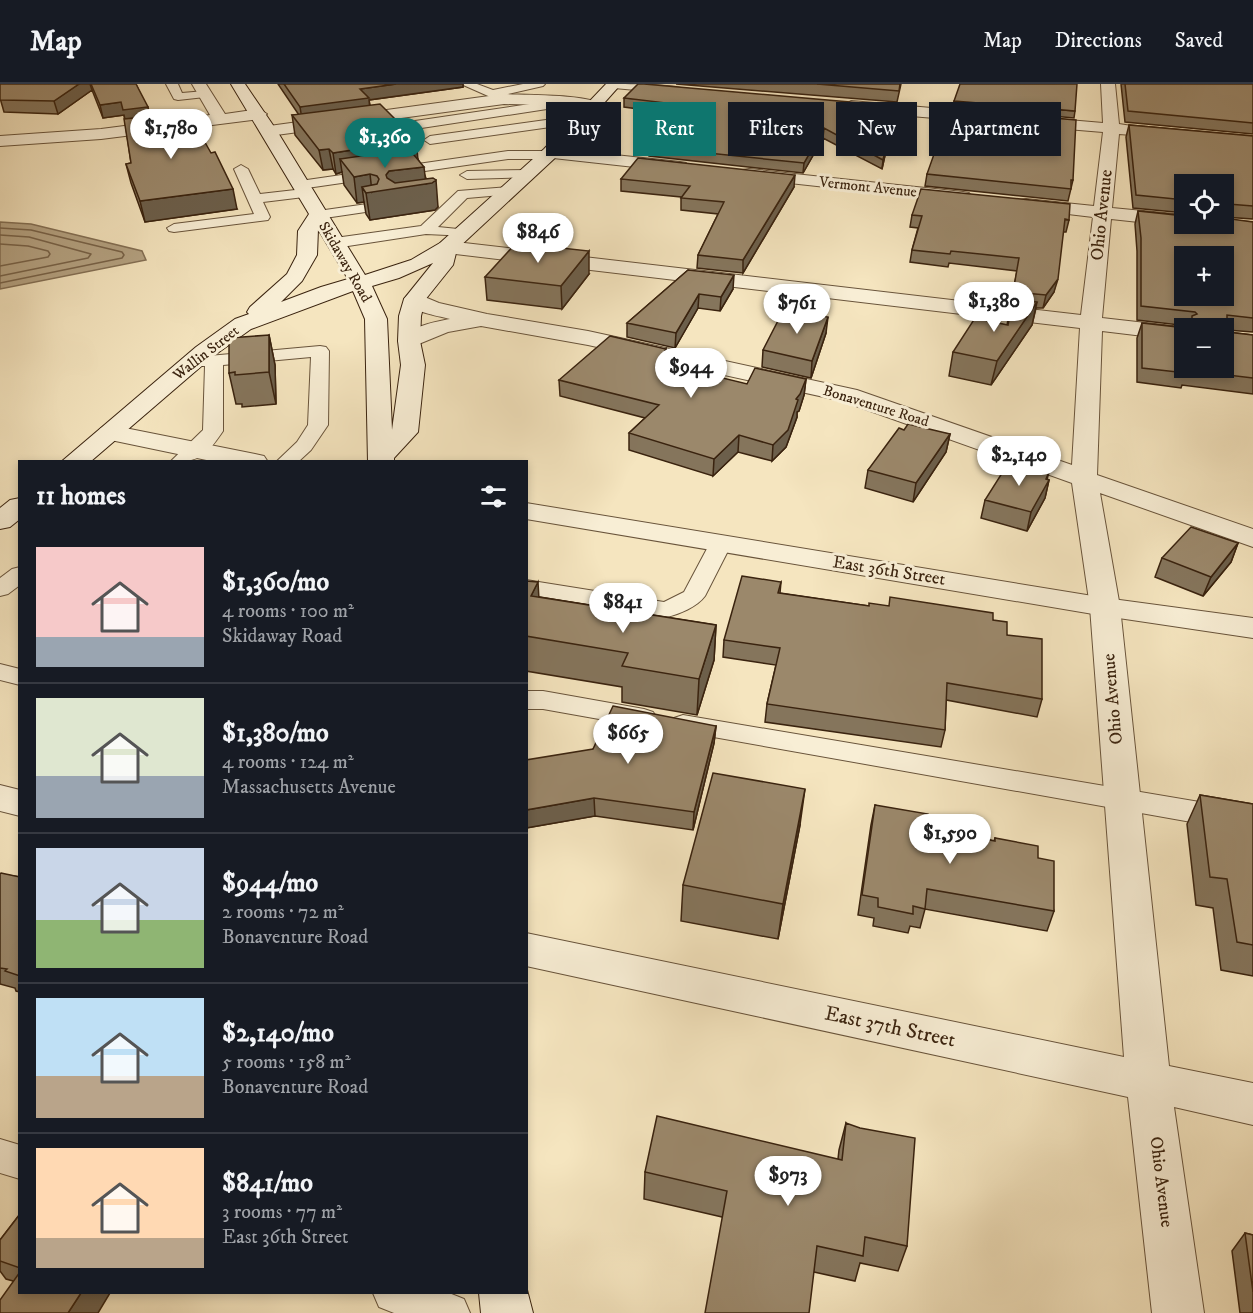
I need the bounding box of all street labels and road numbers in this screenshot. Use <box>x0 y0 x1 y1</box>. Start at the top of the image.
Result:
street label: Ohio Avenue <box>1086 168 1118 262</box>
street label: Vermont Avenue <box>817 172 918 202</box>
street label: Skidaway Road <box>314 218 376 306</box>
street label: Wallin Street <box>168 321 243 385</box>
street label: Bonaventure Road <box>821 381 932 431</box>
street label: East 36th Street <box>831 551 947 591</box>
street label: Ohio Avenue <box>1098 653 1128 745</box>
street label: East 37th Street <box>822 1000 958 1054</box>
street label: Ohio Avenue <box>1145 1135 1177 1229</box>

